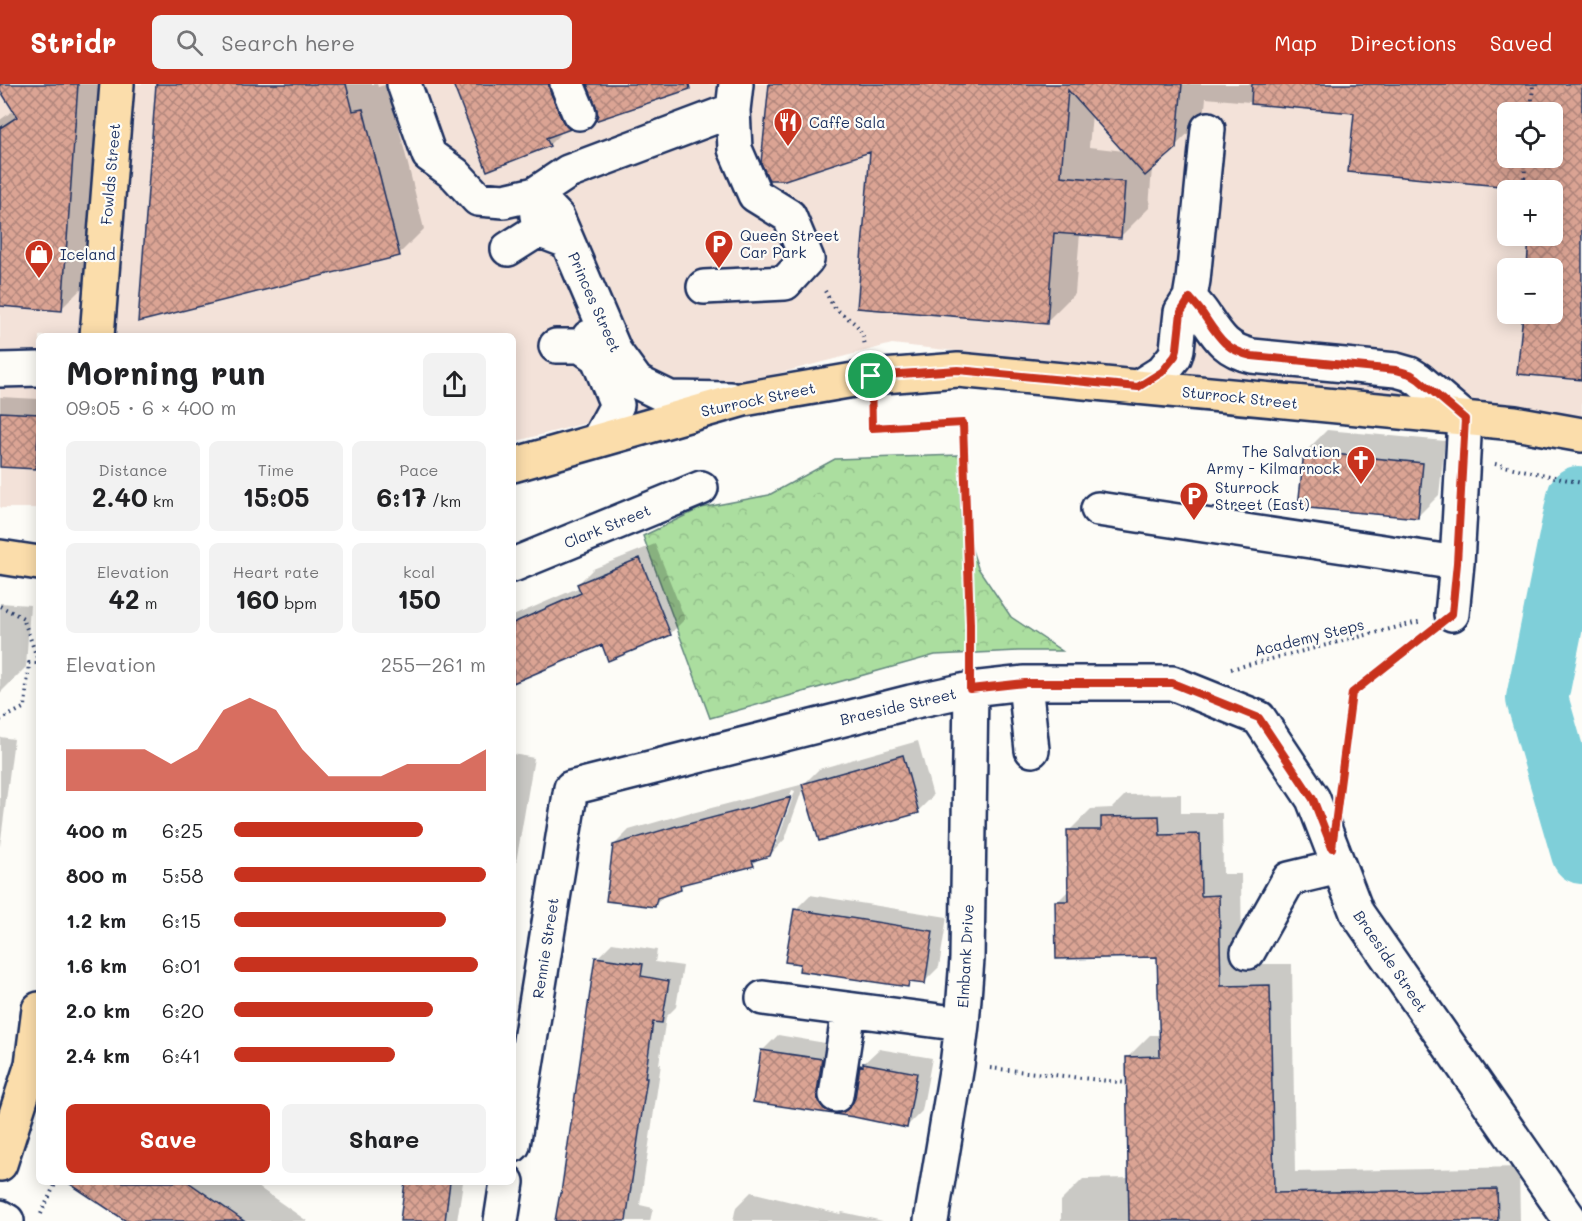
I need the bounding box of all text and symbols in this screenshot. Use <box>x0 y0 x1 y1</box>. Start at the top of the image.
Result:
search box <box>152 15 572 69</box>
text: Stridr <box>30 24 116 60</box>
icon: search <box>173 26 206 59</box>
text: Search here <box>221 28 355 57</box>
text: Map <box>1274 29 1317 56</box>
text: Directions <box>1350 29 1457 56</box>
text: Saved <box>1490 29 1552 56</box>
map controls <box>1497 102 1563 324</box>
button: locate <box>1497 102 1563 168</box>
restaurant icon: Caffe Sala <box>772 106 804 148</box>
place label: Caffe Sala <box>809 112 886 132</box>
street label: Fowlds Street <box>96 122 124 226</box>
button: + <box>1497 180 1563 246</box>
place label: Queen Street Car Park <box>740 225 839 262</box>
parking icon: Queen Street Car Park <box>703 228 735 270</box>
shop icon: Iceland <box>23 238 55 280</box>
place label: Iceland <box>60 244 116 264</box>
street label: Princes Street <box>564 249 626 355</box>
button: − <box>1497 258 1563 324</box>
text: Morning run <box>66 350 266 393</box>
pin <box>845 350 896 401</box>
button: share <box>423 353 486 416</box>
icon: arrive <box>854 359 887 392</box>
street label: Sturrock Street <box>699 377 817 421</box>
street label: Sturrock Street <box>1181 381 1299 413</box>
text: 09:05 · 6 × 400 m <box>66 394 236 420</box>
place label: The Salvation Army - Kilmarnock <box>1206 441 1340 478</box>
church icon: The Salvation Army - Kilmarnock <box>1345 444 1377 486</box>
text: Distance <box>99 459 167 480</box>
text: Time <box>258 459 294 480</box>
text: Pace <box>399 459 439 480</box>
place label: Sturrock Street (East) <box>1215 477 1310 514</box>
text: 2.40 <box>92 480 148 514</box>
text: 15:05 <box>243 480 309 514</box>
text: 6:17 <box>377 480 427 514</box>
parking icon: Sturrock Street (East) <box>1178 480 1210 522</box>
text: km <box>148 490 174 511</box>
text: /km <box>427 490 461 511</box>
street label: Clark Street <box>561 500 653 552</box>
text: Elevation <box>97 561 169 582</box>
text: Heart rate <box>233 561 319 582</box>
text: kcal <box>403 561 435 582</box>
text: 42 <box>109 582 140 616</box>
text: 160 <box>235 582 279 616</box>
text: 150 <box>397 582 441 616</box>
text: m <box>140 592 157 613</box>
text: bpm <box>279 592 317 613</box>
street label: Academy Steps <box>1252 614 1366 660</box>
text: Elevation <box>66 651 156 677</box>
text: 255–261 m <box>381 651 486 677</box>
street label: Braeside Street <box>838 683 958 729</box>
text: 400 m <box>66 817 127 843</box>
text: 6:25 <box>162 817 203 843</box>
text: 800 m <box>66 862 127 888</box>
text: 5:58 <box>162 862 204 888</box>
street label: Rennie Street <box>527 896 563 1000</box>
street label: Elmbank Drive <box>952 904 978 1008</box>
street label: Braeside Street <box>1350 906 1432 1016</box>
text: 1.2 km <box>66 907 126 933</box>
text: 6:15 <box>162 907 201 933</box>
text: 1.6 km <box>66 952 127 978</box>
text: 6:01 <box>162 952 202 978</box>
text: 2.0 km <box>66 997 130 1023</box>
text: 6:20 <box>162 997 204 1023</box>
text: 2.4 km <box>66 1042 130 1068</box>
text: 6:41 <box>162 1042 201 1068</box>
button: Save <box>66 1104 270 1173</box>
button: Share <box>282 1104 486 1173</box>

